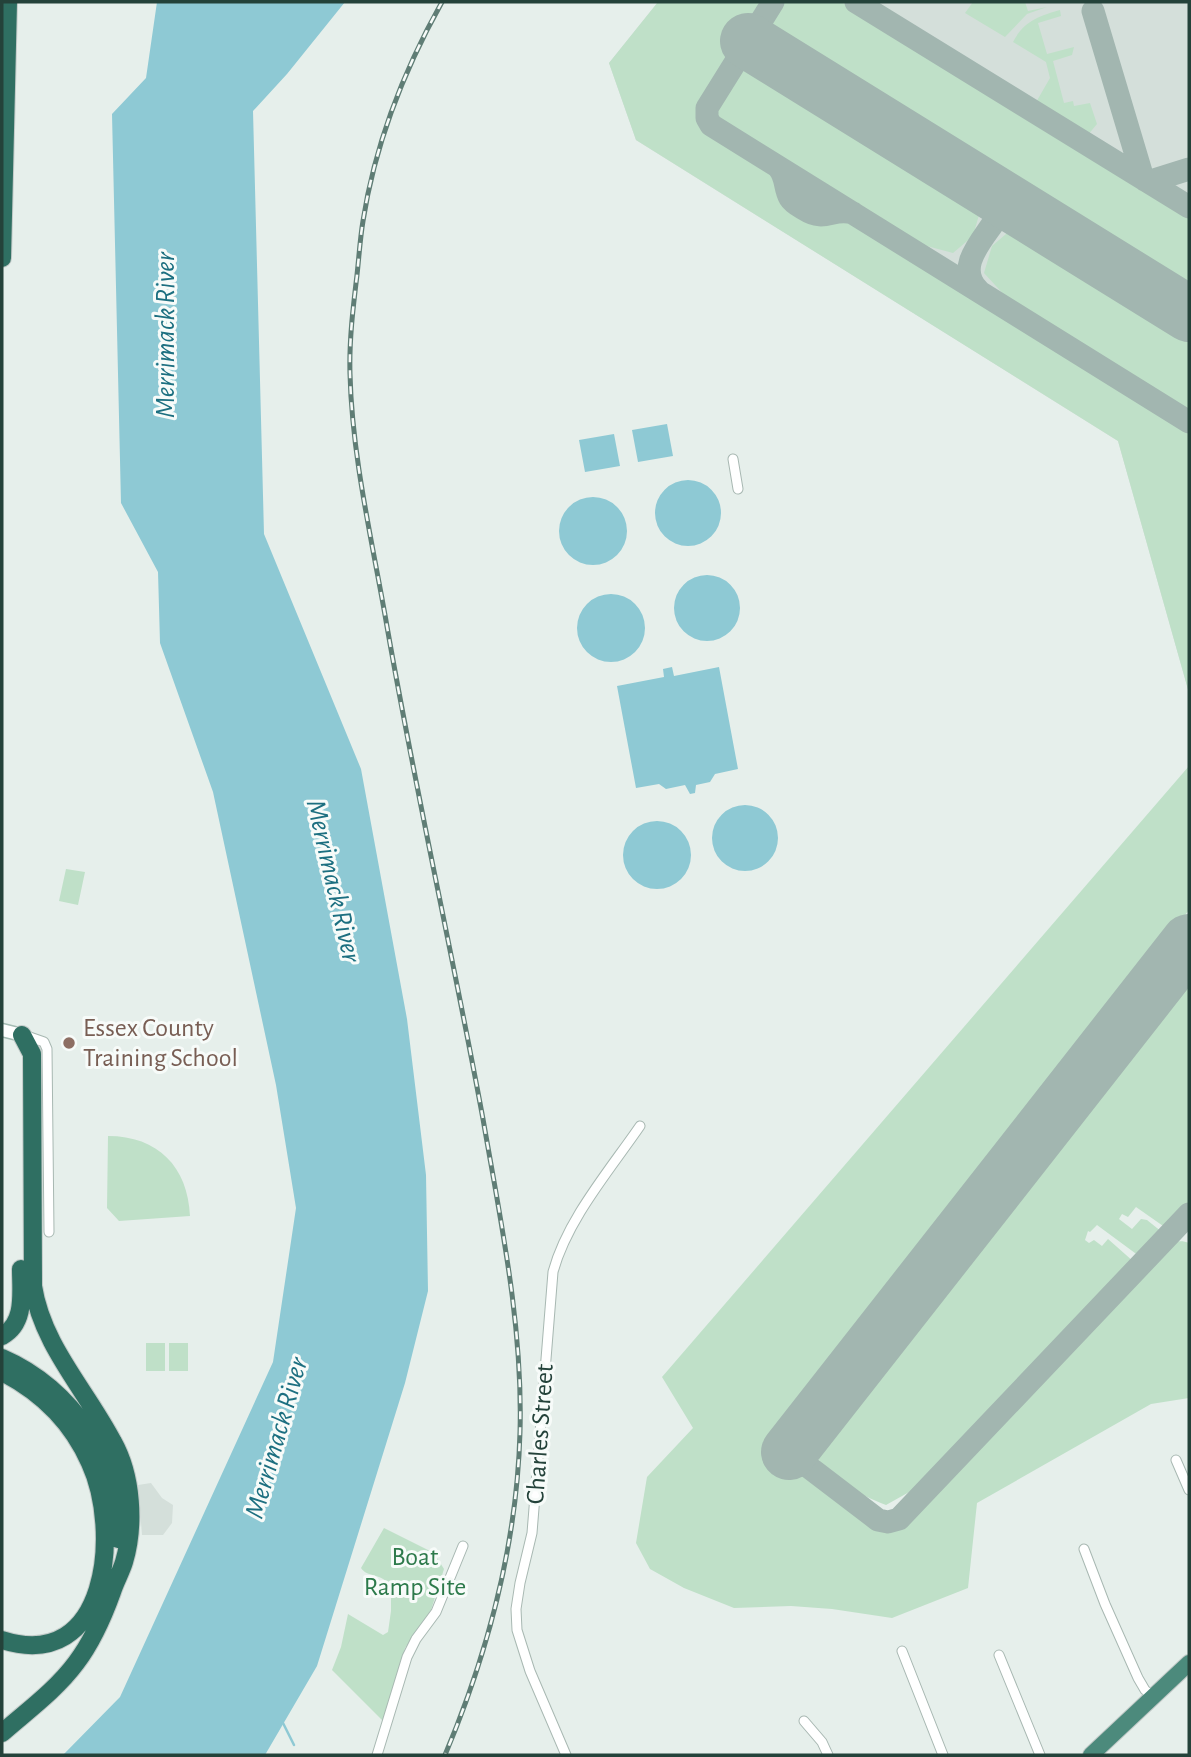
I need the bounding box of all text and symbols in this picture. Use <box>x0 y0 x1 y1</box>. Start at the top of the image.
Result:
water label: Merrimack River <box>152 251 180 418</box>
water label: Merrimack River <box>301 797 365 966</box>
place label: Essex County Training School <box>83 1015 238 1071</box>
marker: Essex County Training School <box>61 1035 77 1051</box>
water label: Merrimack River <box>241 1354 314 1522</box>
street label: Charles Street <box>522 1363 558 1505</box>
park label: Boat Ramp Site <box>364 1544 466 1600</box>

